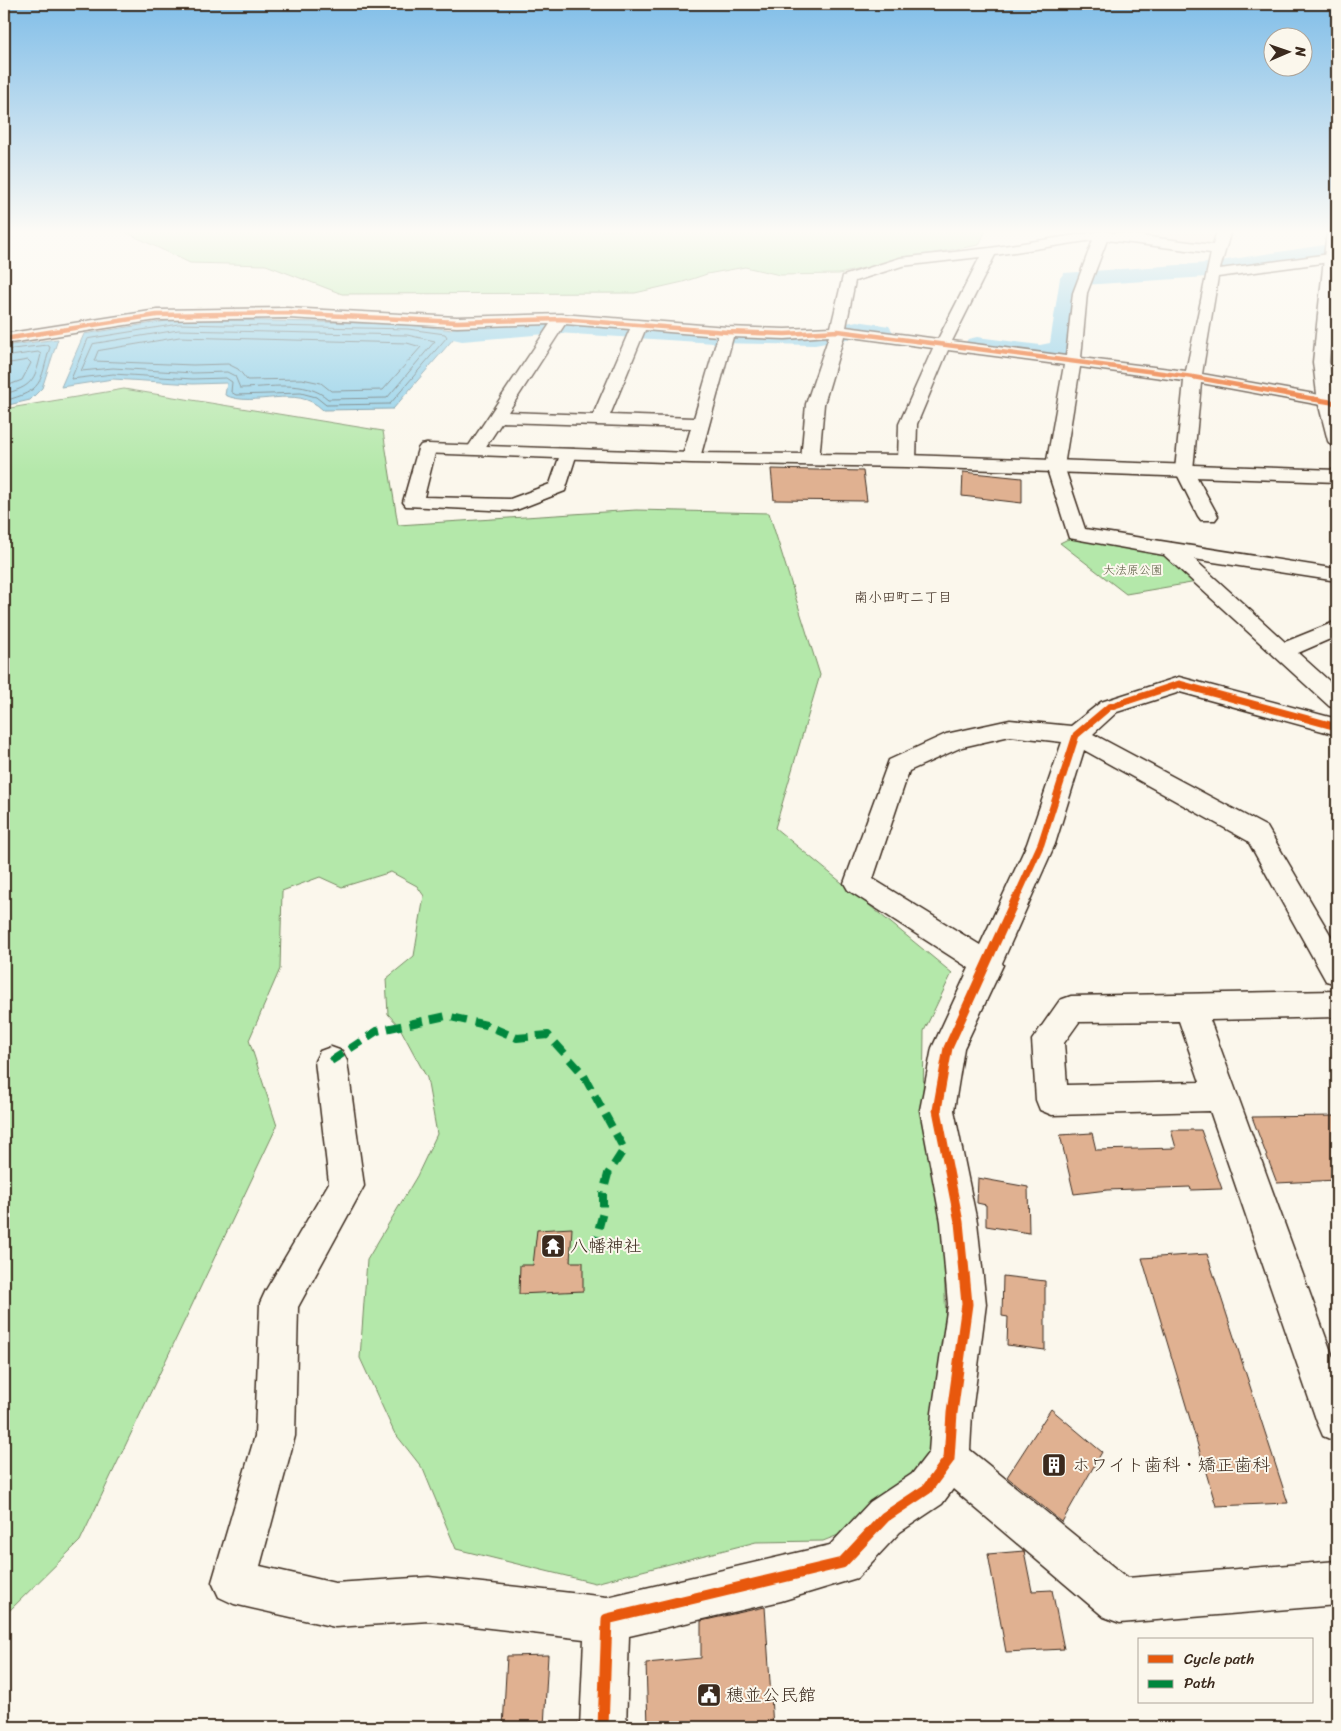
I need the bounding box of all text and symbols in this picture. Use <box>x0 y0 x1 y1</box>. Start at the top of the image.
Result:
north arrow <box>1264 28 1314 78</box>
text: N <box>1288 45 1313 57</box>
park label: 大法原公園 <box>1103 559 1163 581</box>
district label: 南小田町二丁目 <box>854 585 952 610</box>
place label: 八幡神社 <box>570 1230 642 1262</box>
temple icon: 八幡神社 <box>540 1233 566 1259</box>
place label: ホワイト歯科・矯正歯科 <box>1072 1449 1270 1481</box>
building icon: ホワイト歯科・矯正歯科 <box>1041 1452 1067 1478</box>
legend <box>1138 1638 1314 1704</box>
text: Cycle path <box>1184 1646 1255 1672</box>
text: Path <box>1184 1670 1215 1696</box>
place label: 穂並公民館 <box>726 1679 816 1711</box>
public building icon: 穂並公民館 <box>696 1682 722 1708</box>

